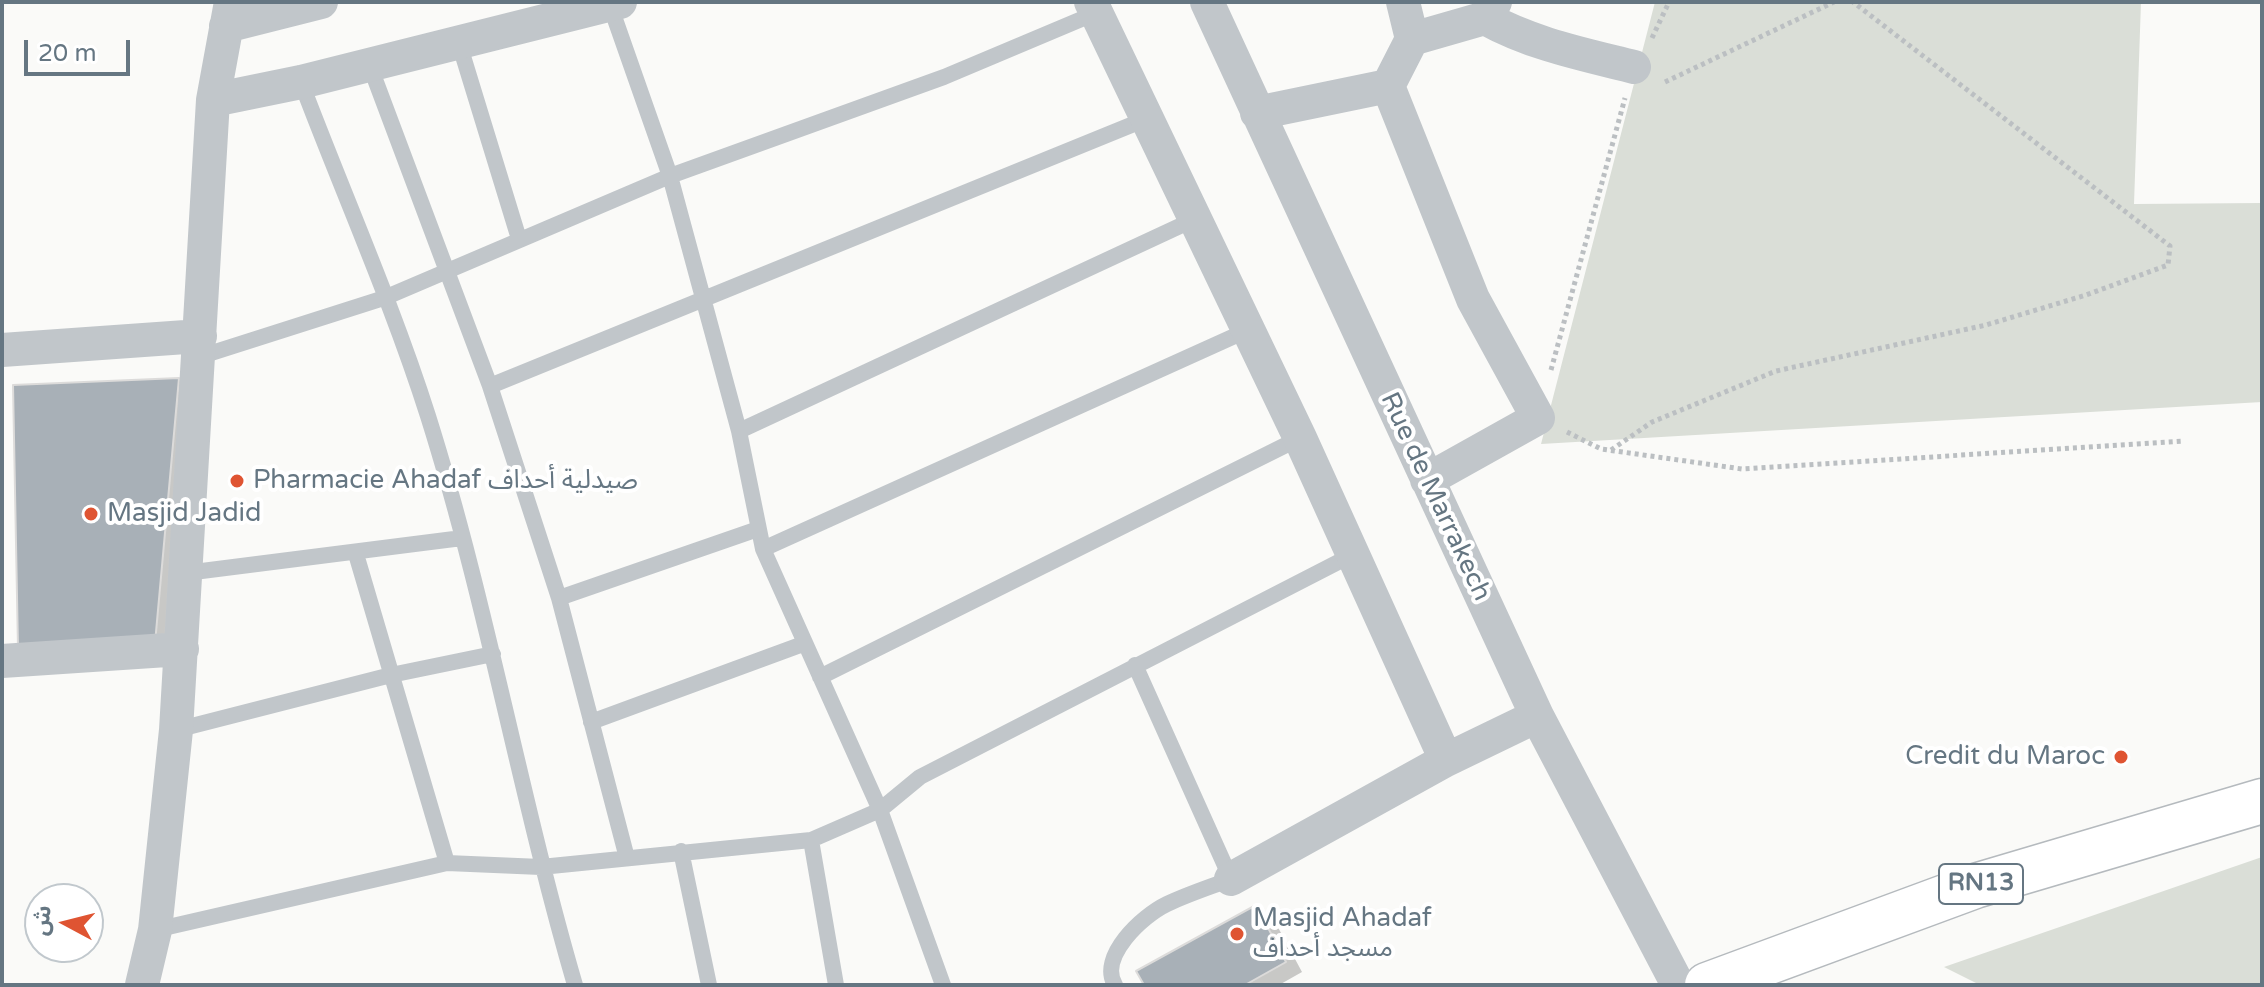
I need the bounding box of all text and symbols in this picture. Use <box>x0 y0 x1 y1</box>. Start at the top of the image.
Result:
scale bar <box>28 24 134 74</box>
text: 20 m <box>38 39 96 68</box>
street label: Rue de Marrakech <box>1373 388 1497 606</box>
place label: Pharmacie Ahadaf صيدلية أحداف <box>253 465 638 497</box>
marker: Pharmacie Ahadaf صيدلية أحداف <box>228 472 246 490</box>
place label: Masjid Jadid <box>107 498 261 530</box>
marker: Masjid Jadid <box>82 505 100 523</box>
place label: Credit du Maroc <box>1905 741 2105 773</box>
marker: Credit du Maroc <box>2112 748 2130 766</box>
road number: RN13 <box>1939 864 2023 904</box>
north arrow <box>24 883 104 963</box>
place label: Masjid Ahadaf مسجد أحداف <box>1253 903 1432 964</box>
text: ش <box>27 904 57 937</box>
marker: Masjid Ahadaf مسجد أحداف <box>1228 925 1246 943</box>

